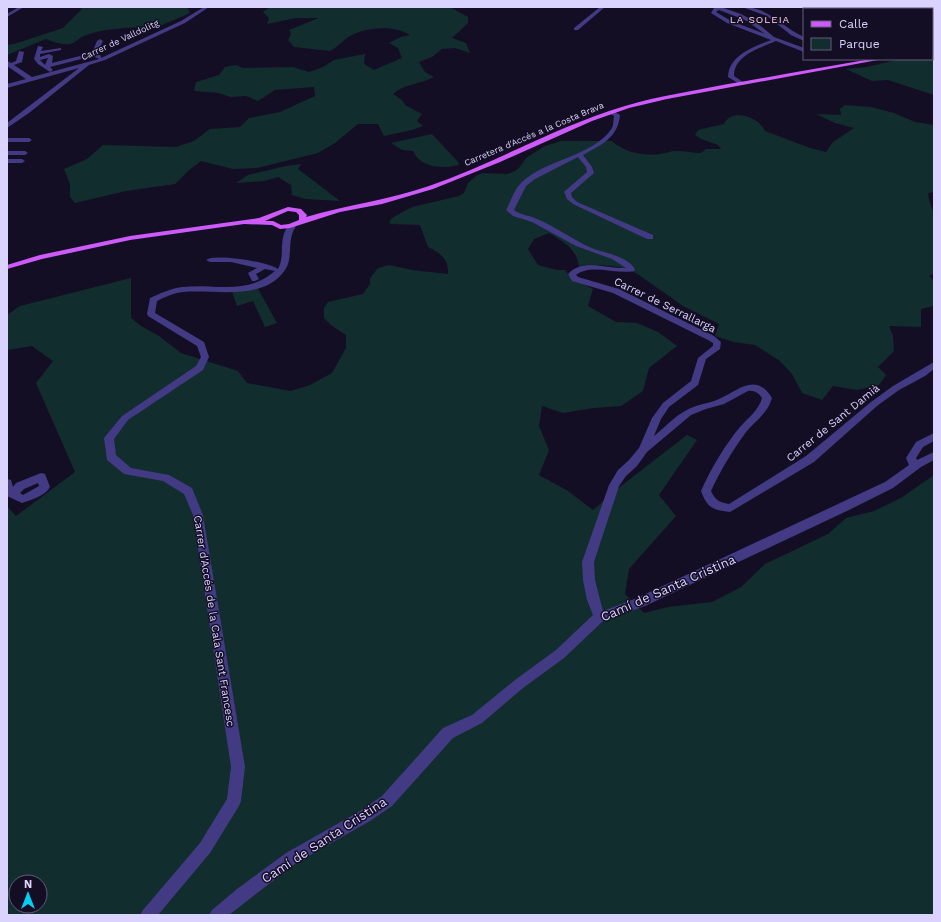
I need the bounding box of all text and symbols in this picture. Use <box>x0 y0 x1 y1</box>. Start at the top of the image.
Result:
legend <box>803 8 933 60</box>
district label: LA SOLEIA <box>730 14 790 25</box>
text: Calle <box>839 17 868 31</box>
street label: Carrer de Valldolitg <box>80 18 161 62</box>
text: Parque <box>839 37 880 51</box>
street label: Carretera d'Accés a la Costa Brava <box>463 100 605 168</box>
street label: Carrer de Serrallarga <box>612 275 718 335</box>
street label: Carrer de Sant Damià <box>784 381 882 465</box>
street label: Carrer d'Accés de la Cala Sant Francesc <box>191 514 237 728</box>
street label: Camí de Santa Cristina <box>598 551 738 625</box>
street label: Camí de Santa Cristina <box>259 794 390 886</box>
north arrow <box>8 874 48 914</box>
text: N <box>24 878 32 891</box>

